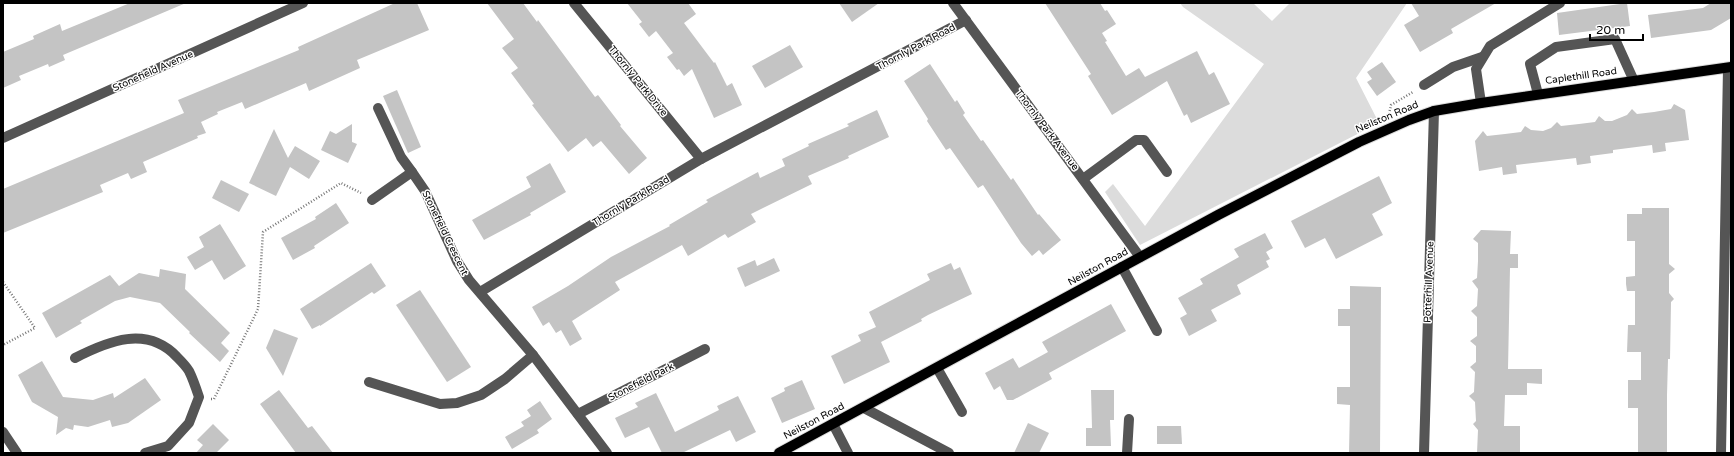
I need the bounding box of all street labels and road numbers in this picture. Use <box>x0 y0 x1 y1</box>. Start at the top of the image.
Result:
street label: Thornly Park Road <box>874 21 958 73</box>
street label: Thornly Park Drive <box>606 43 670 119</box>
street label: Stonefield Avenue <box>111 48 195 94</box>
street label: Caplethill Road <box>1544 65 1618 87</box>
street label: Thornly Park Avenue <box>1013 87 1082 173</box>
street label: Neilston Road <box>1354 98 1420 136</box>
street label: Thornly Park Road <box>590 173 672 229</box>
street label: Stonefield Crescent <box>419 189 471 277</box>
street label: Potterhill Avenue <box>1422 241 1436 323</box>
street label: Neilston Road <box>1066 246 1130 288</box>
street label: Stonefield Park <box>606 360 676 404</box>
street label: Neilston Road <box>782 400 846 442</box>

